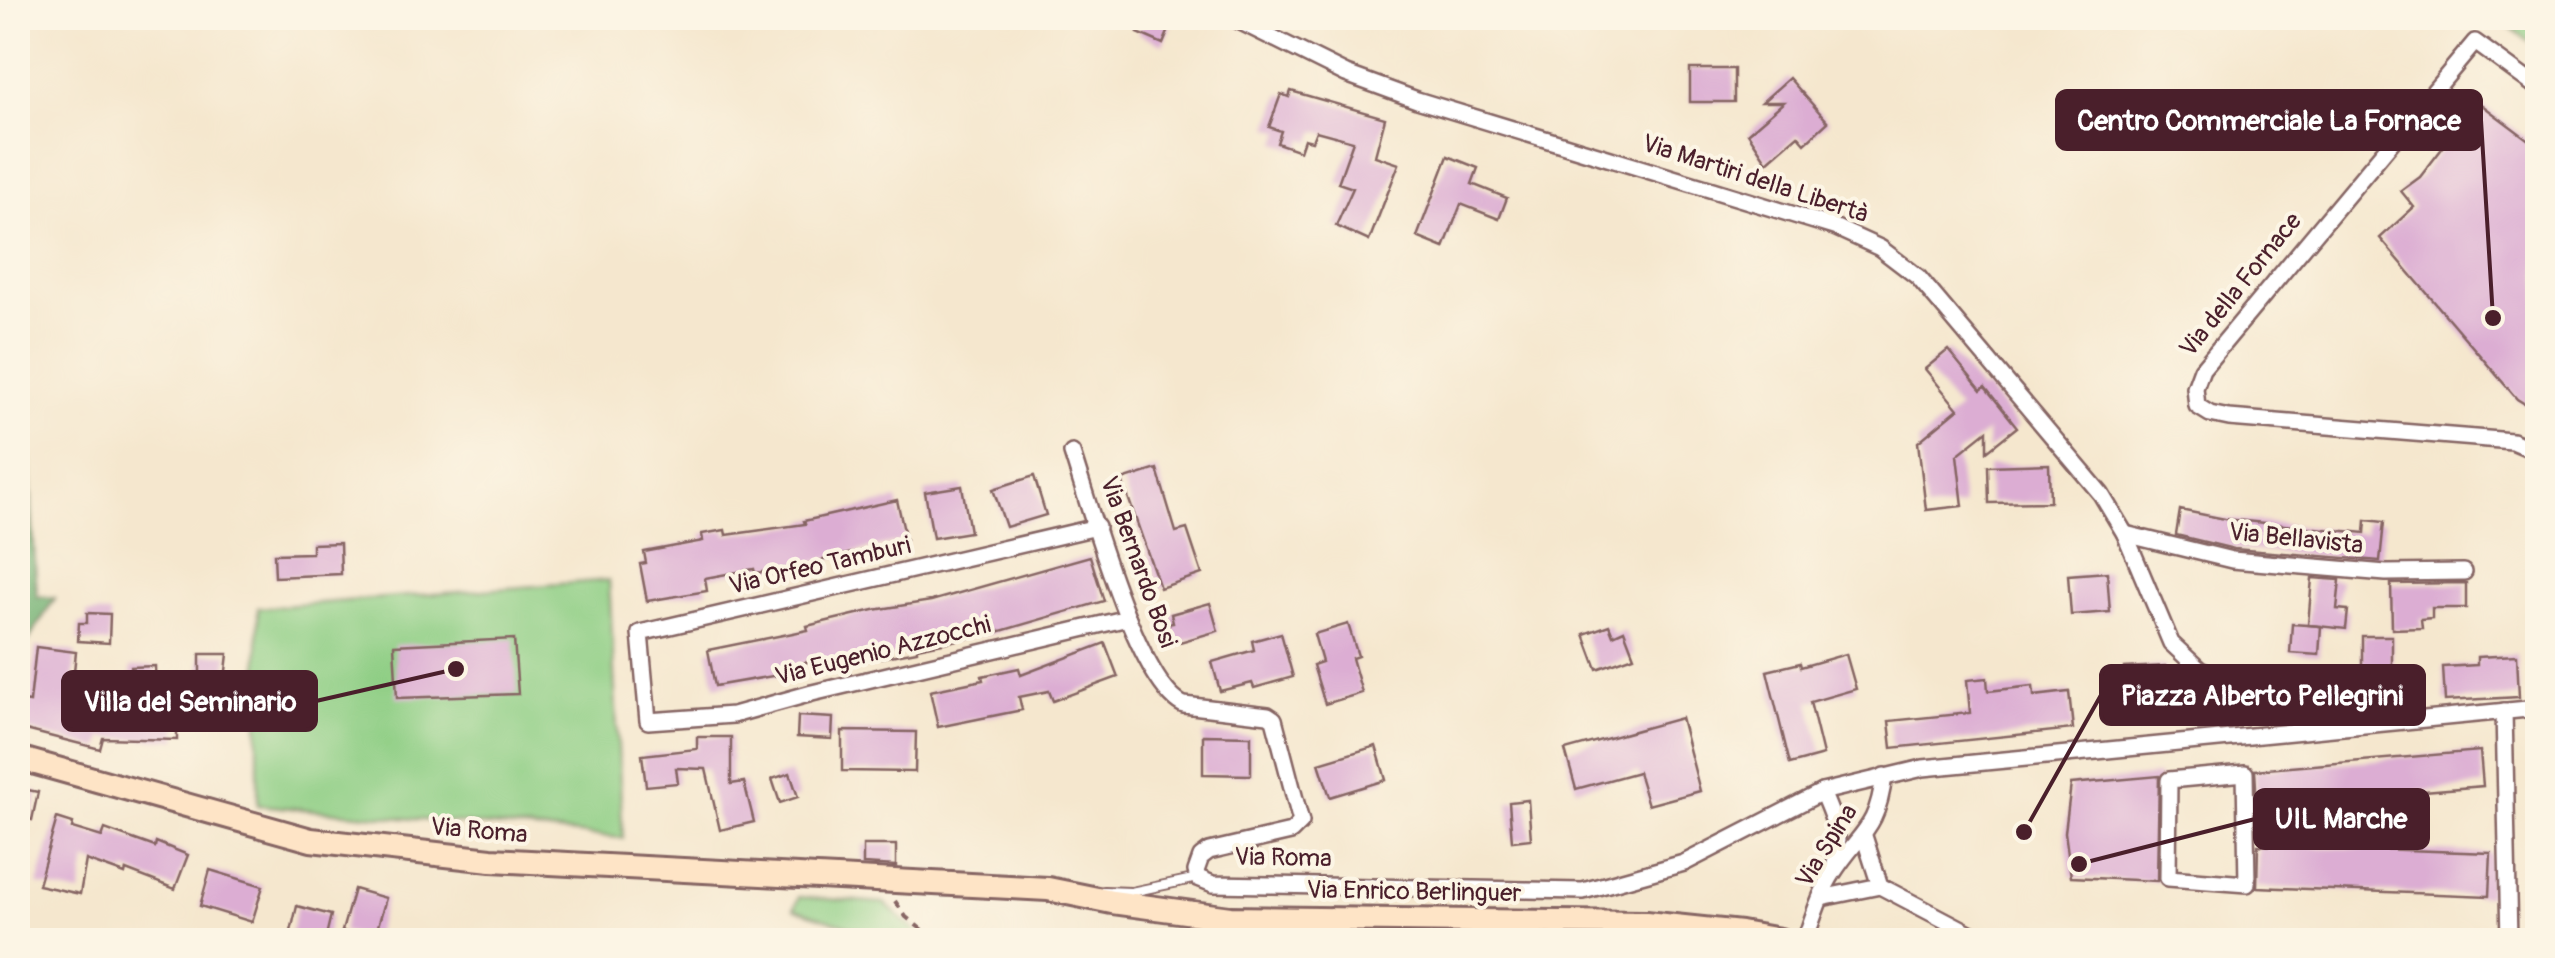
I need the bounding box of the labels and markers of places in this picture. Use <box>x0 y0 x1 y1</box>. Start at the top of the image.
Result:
callout: Centro Commerciale La Fornace <box>2057 91 2481 149</box>
callout: Piazza Alberto Pellegrini <box>2101 666 2424 724</box>
callout: Villa del Seminario <box>63 672 316 730</box>
callout: UIL Marche <box>2255 790 2428 848</box>

